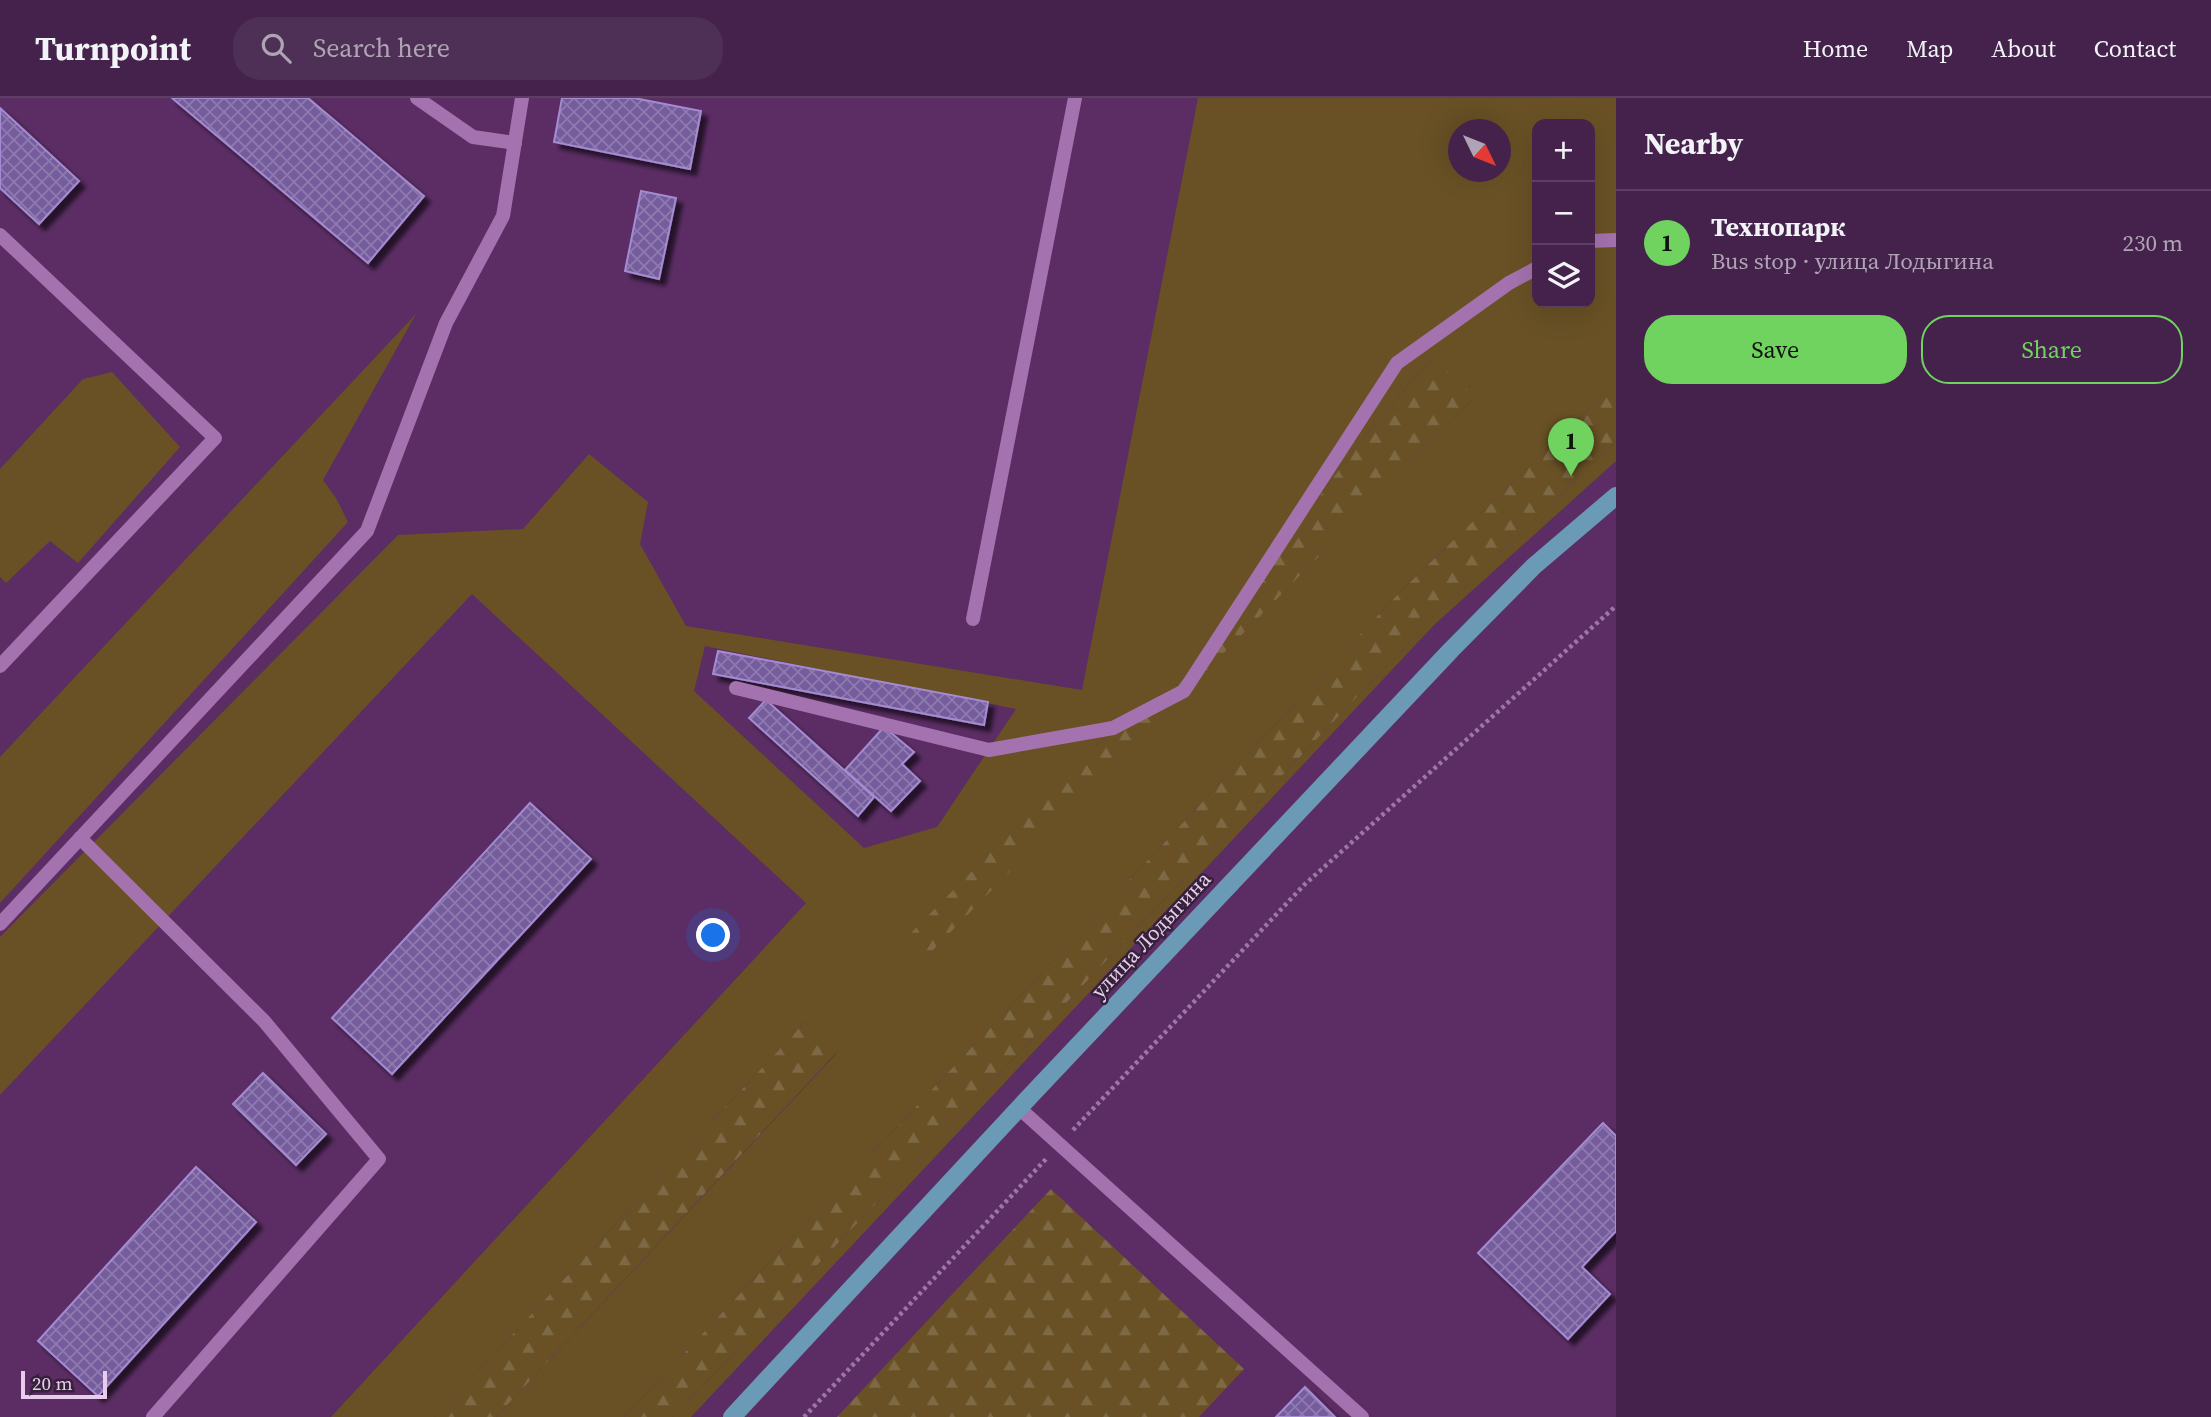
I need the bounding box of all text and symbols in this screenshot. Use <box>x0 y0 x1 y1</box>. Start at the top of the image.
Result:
search box <box>233 17 723 80</box>
text: Turnpoint <box>35 26 191 71</box>
icon: search <box>257 29 295 67</box>
text: Search here <box>313 30 450 66</box>
text: Home <box>1803 32 1868 65</box>
text: Map <box>1906 32 1953 65</box>
text: About <box>1991 32 2056 65</box>
text: Contact <box>2094 32 2176 65</box>
north arrow <box>1448 119 1511 182</box>
map controls <box>1532 119 1595 308</box>
button: + <box>1532 119 1595 182</box>
text: Nearby <box>1644 123 1743 164</box>
button: − <box>1532 182 1595 245</box>
text: Технопарк <box>1711 209 1845 245</box>
text: 1 <box>1661 227 1673 259</box>
text: 230 m <box>2122 227 2183 259</box>
button: layers <box>1532 245 1595 308</box>
text: Bus stop · улица Лодыгина <box>1711 245 1994 277</box>
button: Save <box>1644 315 1907 384</box>
button: Share <box>1921 315 2183 384</box>
pin: 1 <box>1548 418 1594 476</box>
street label: улица Лодыгина <box>1084 865 1217 1004</box>
your location <box>696 918 730 952</box>
scale bar <box>21 1368 107 1400</box>
text: 20 m <box>32 1370 73 1396</box>

